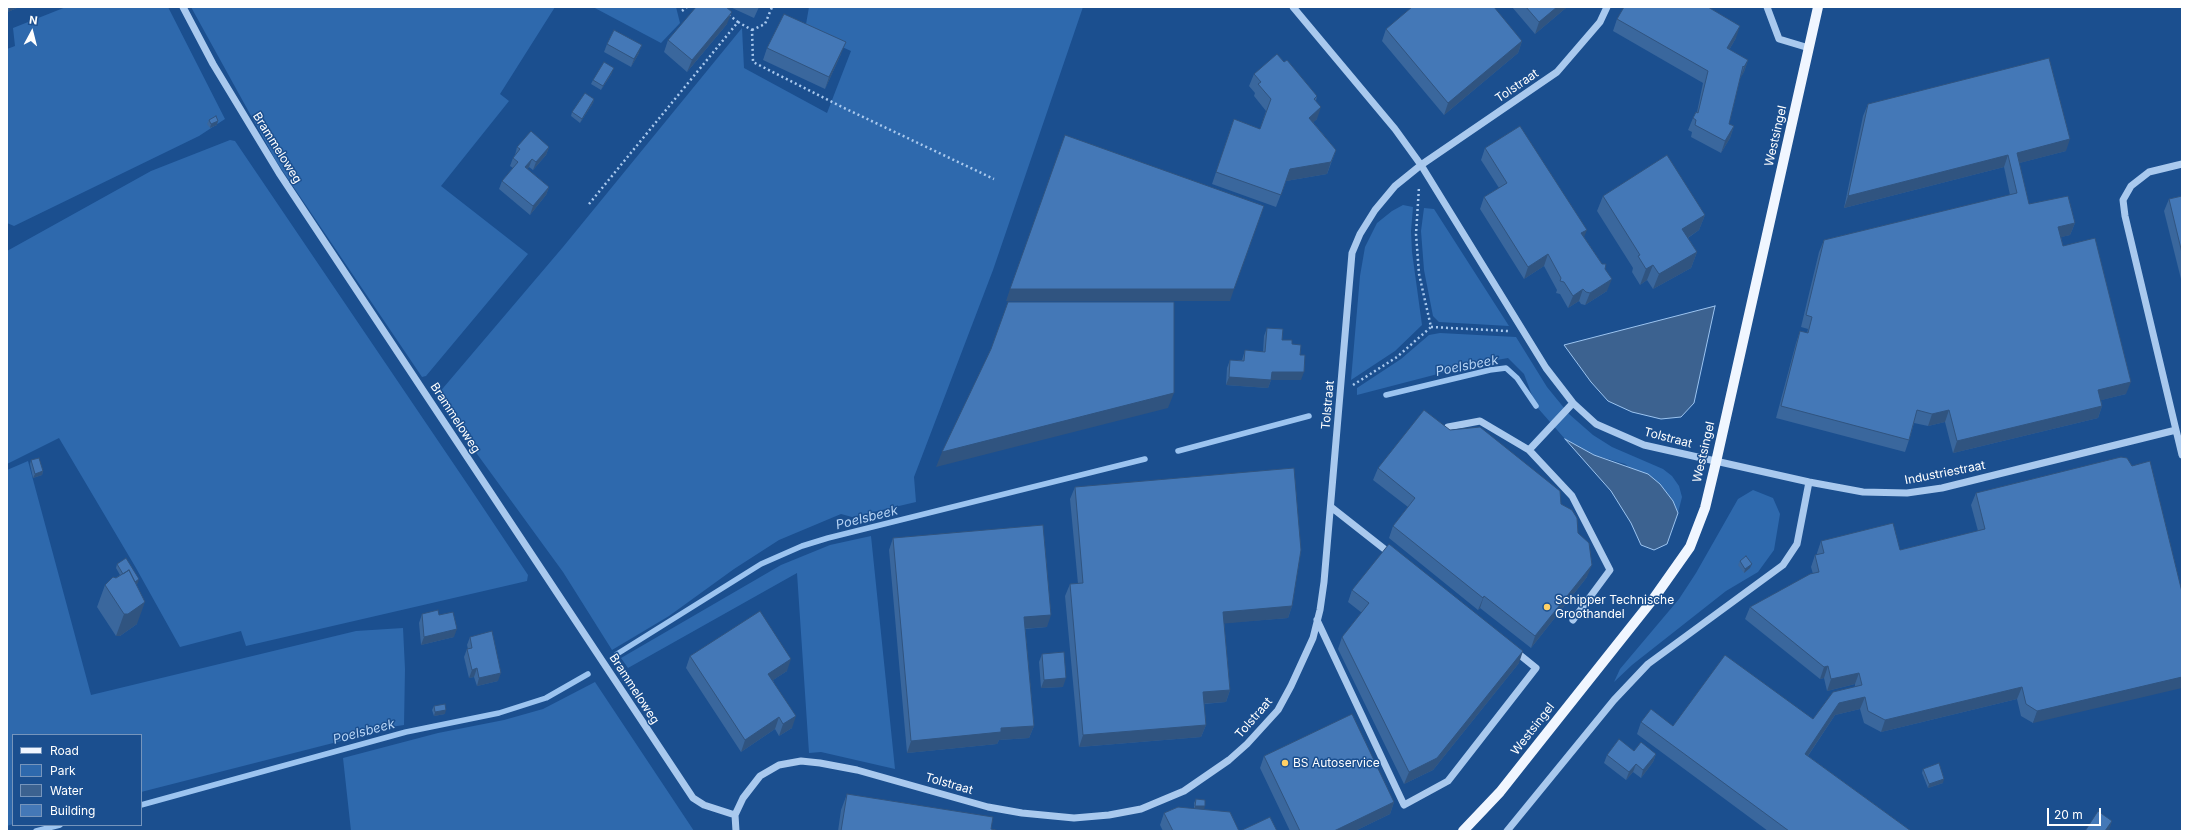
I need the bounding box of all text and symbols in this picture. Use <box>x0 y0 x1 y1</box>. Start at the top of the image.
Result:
north arrow <box>12 12 52 52</box>
text: N <box>28 13 38 28</box>
street label: Tolstraat <box>1493 66 1541 106</box>
street label: Westsingel <box>1762 104 1790 168</box>
street label: Brammeloweg <box>249 110 305 186</box>
water label: Poelsbeek <box>1434 352 1500 380</box>
street label: Brammeloweg <box>427 380 483 456</box>
street label: Tolstraat <box>1319 380 1337 430</box>
street label: Westsingel <box>1690 420 1718 484</box>
street label: Tolstraat <box>1642 425 1694 451</box>
street label: Industriestraat <box>1903 458 1987 488</box>
water label: Poelsbeek <box>834 503 900 533</box>
place label: Schipper Technische Groothandel <box>1555 593 1674 621</box>
marker: Schipper Technische Groothandel <box>1542 602 1552 612</box>
street label: Brammeloweg <box>606 651 662 727</box>
street label: Tolstraat <box>1232 695 1276 741</box>
street label: Westsingel <box>1508 700 1558 758</box>
water label: Poelsbeek <box>331 716 397 748</box>
legend <box>12 734 142 826</box>
text: Road <box>50 743 79 758</box>
place label: BS Autoservice <box>1293 756 1380 770</box>
marker: BS Autoservice <box>1280 758 1290 768</box>
text: Park <box>50 763 76 778</box>
street label: Tolstraat <box>923 770 975 798</box>
text: Water <box>50 783 83 798</box>
scale bar <box>2049 800 2103 826</box>
text: Building <box>50 803 95 818</box>
text: 20 m <box>2054 807 2083 822</box>

